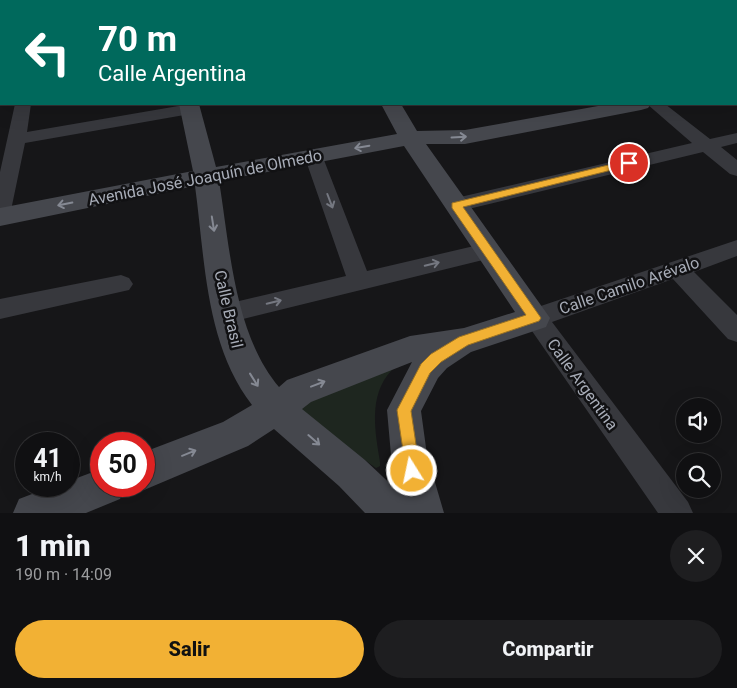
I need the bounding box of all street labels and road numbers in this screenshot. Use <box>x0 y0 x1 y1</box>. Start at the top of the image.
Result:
street label: Avenida José Joaquín de Olmedo <box>87 145 324 209</box>
street label: Calle Camilo Arévalo <box>557 253 702 318</box>
street label: Calle Brasil <box>210 268 247 350</box>
street label: Calle Argentina <box>543 335 622 434</box>

